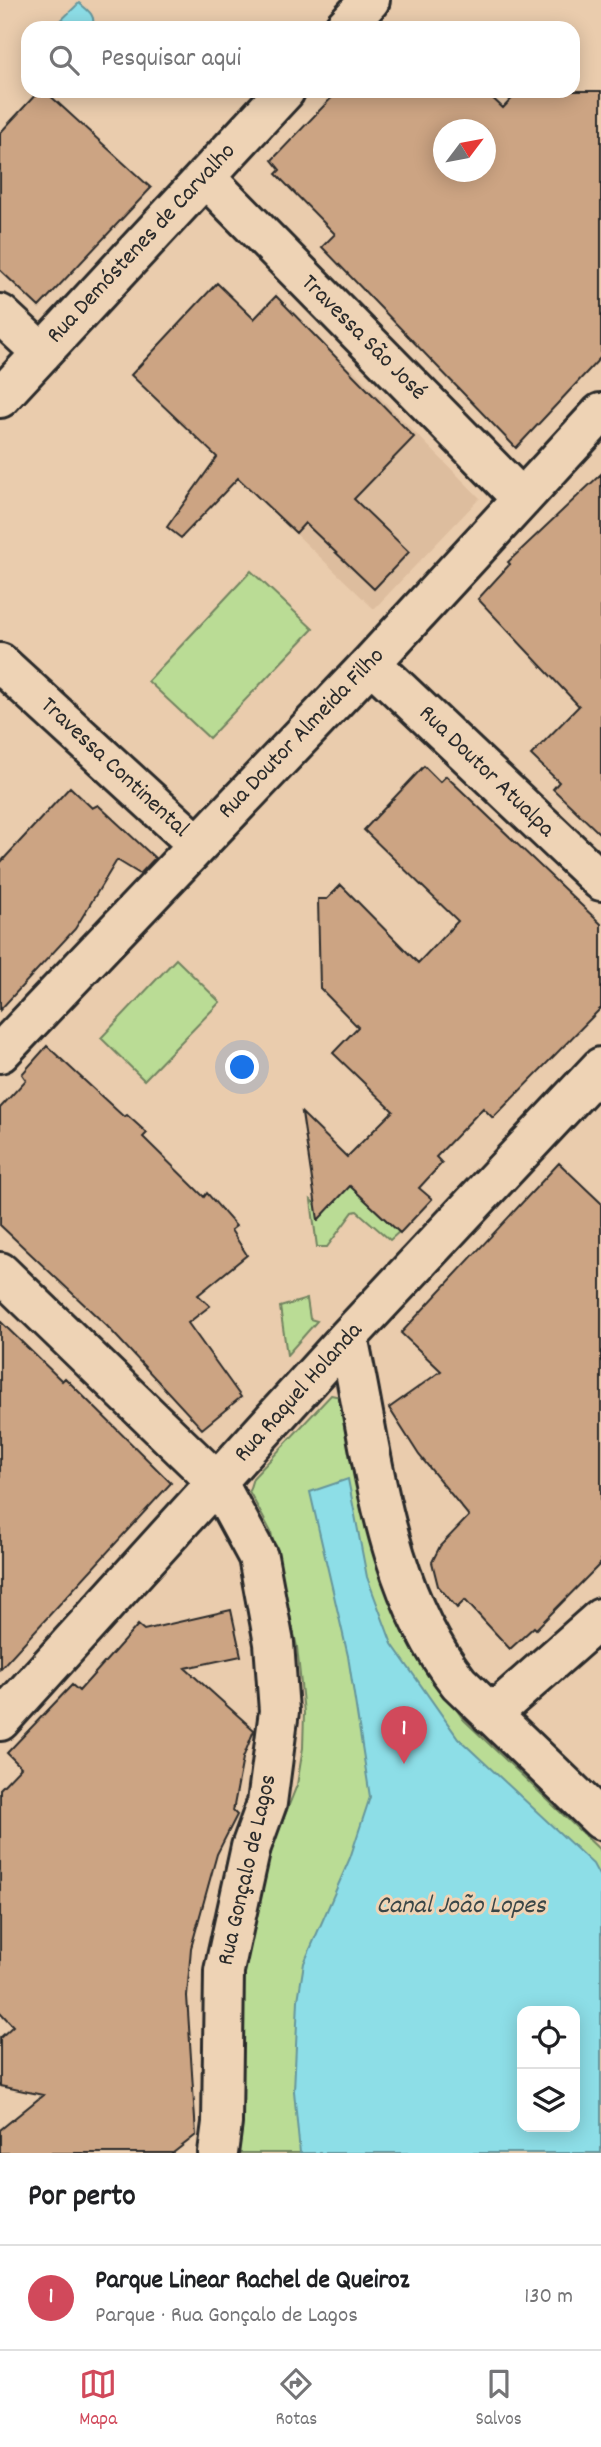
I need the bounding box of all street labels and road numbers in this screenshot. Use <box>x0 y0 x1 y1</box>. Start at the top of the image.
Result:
street label: Rua Demóstenes de Carvalho <box>40 136 244 352</box>
street label: Travessa São José <box>292 267 434 409</box>
street label: Rua Doutor Almeida Filho <box>211 641 393 827</box>
street label: Travessa Continental <box>32 690 196 846</box>
street label: Rua Doutor Atualpa <box>410 698 562 846</box>
street label: Rua Raquel Holanda <box>227 1315 372 1471</box>
street label: Rua Gonçalo de Lagos <box>209 1771 287 1969</box>

